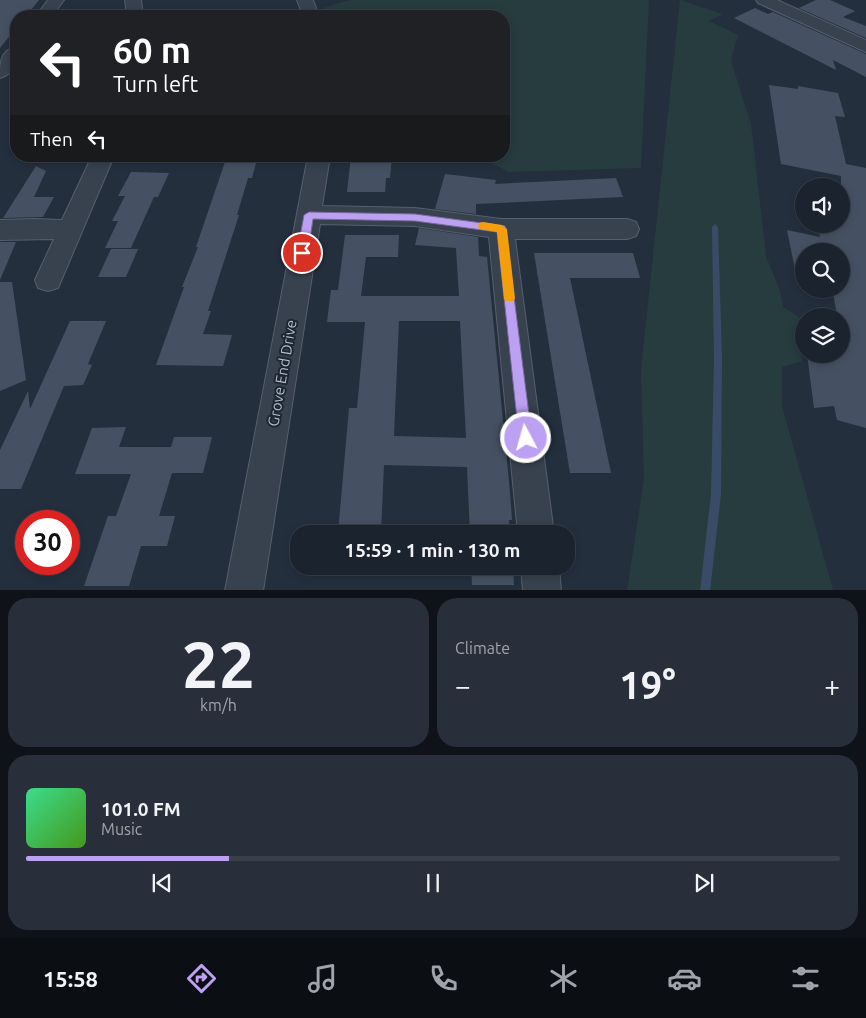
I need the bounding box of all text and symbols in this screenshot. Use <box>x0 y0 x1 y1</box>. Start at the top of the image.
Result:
icon: left <box>30 30 95 95</box>
text: 60 m <box>113 30 191 70</box>
text: Turn left <box>113 71 198 96</box>
icon: left <box>83 125 111 153</box>
text: Then <box>30 128 73 150</box>
map controls <box>795 178 850 363</box>
button: sound <box>795 178 850 233</box>
pin <box>281 232 323 274</box>
icon: arrive <box>288 239 316 267</box>
button: search <box>795 243 850 298</box>
button: layers <box>795 308 850 363</box>
street label: Grove End Drive <box>264 318 300 428</box>
position arrow <box>499 411 551 463</box>
speed limit sign: 30 <box>15 510 80 575</box>
text: 15:59 · 1 min · 130 m <box>345 539 520 561</box>
text: 22 <box>182 627 255 700</box>
text: Climate <box>455 639 510 657</box>
text: 19° <box>619 664 676 706</box>
text: − <box>455 670 471 701</box>
text: + <box>824 670 840 701</box>
text: km/h <box>200 696 237 714</box>
text: 101.0 FM <box>101 798 181 820</box>
text: Music <box>101 820 142 838</box>
icon: previous <box>148 869 176 897</box>
icon: pause <box>419 869 447 897</box>
icon: next <box>690 869 718 897</box>
icon: directions <box>184 961 219 996</box>
icon: music <box>305 961 340 996</box>
icon: phone <box>426 961 461 996</box>
icon: climate <box>546 961 581 996</box>
icon: car <box>667 961 702 996</box>
icon: filters <box>788 961 823 996</box>
text: 15:58 <box>43 966 98 991</box>

